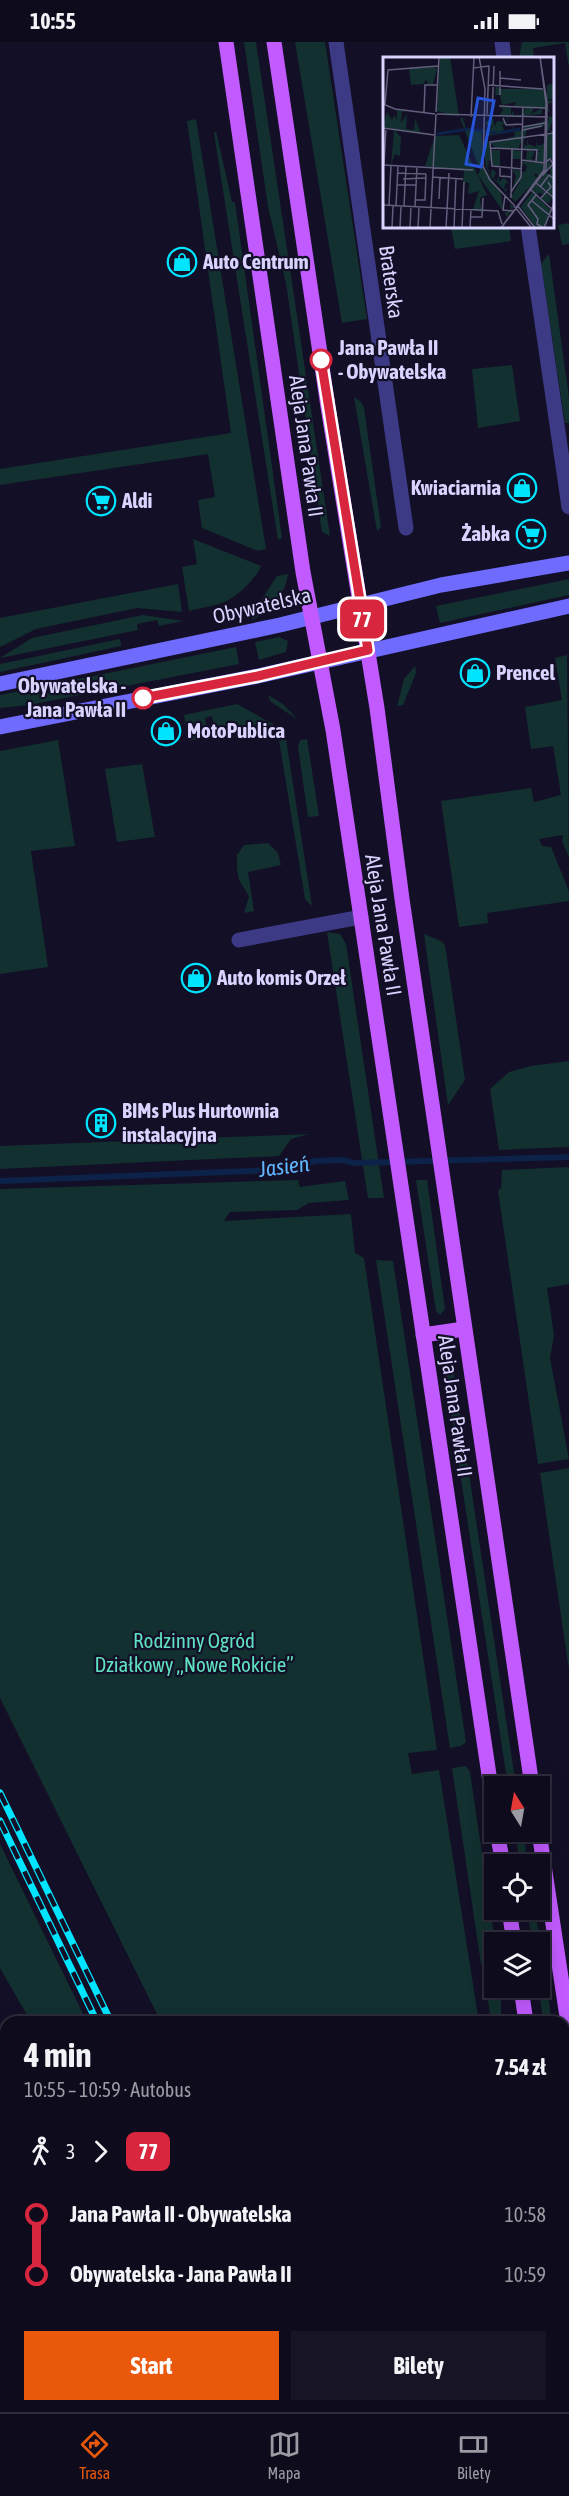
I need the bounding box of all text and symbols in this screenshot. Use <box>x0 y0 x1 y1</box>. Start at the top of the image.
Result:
text: 10:55 <box>30 8 76 34</box>
inset map <box>383 57 554 228</box>
street label: Braterska <box>375 244 409 320</box>
shop icon: Auto Centrum <box>166 246 198 278</box>
place label: Auto Centrum <box>202 249 309 273</box>
place label: Jana Pawła II - Obywatelska <box>337 335 446 383</box>
marker: Jana Pawła II - Obywatelska <box>310 349 332 371</box>
street label: Aleja Jana Pawła II <box>285 373 329 518</box>
shop icon: Kwiaciarnia <box>506 472 538 504</box>
place label: Kwiaciarnia <box>411 475 501 499</box>
supermarket icon: Aldi <box>85 485 117 517</box>
place label: Aldi <box>121 488 152 512</box>
supermarket icon: Żabka <box>515 518 547 550</box>
place label: Żabka <box>462 521 510 545</box>
street label: Obywatelska <box>210 582 313 628</box>
line badge: 77 <box>335 600 389 638</box>
text: 77 <box>352 607 372 631</box>
shop icon: Prencel <box>459 657 491 689</box>
place label: Prencel <box>496 660 556 684</box>
place label: Obywatelska - Jana Pawła II <box>18 673 126 721</box>
marker: Obywatelska - Jana Pawła II <box>132 687 154 709</box>
shop icon: MotoPublica <box>150 715 182 747</box>
place label: MotoPublica <box>187 718 285 742</box>
street label: Aleja Jana Pawła II <box>361 852 407 997</box>
shop icon: Auto komis Orzeł <box>180 962 212 994</box>
place label: Auto komis Orzeł <box>216 965 346 989</box>
place label: BIMs Plus Hurtownia instalacyjna <box>122 1098 279 1146</box>
building icon: BIMs Plus Hurtownia instalacyjna <box>85 1107 117 1139</box>
water label: Jasień <box>256 1150 311 1182</box>
street label: Aleja Jana Pawła II <box>434 1333 478 1478</box>
park label: Rodzinny Ogród Działkowy „Nowe Rokicie” <box>94 1628 294 1676</box>
north arrow <box>484 1776 550 1842</box>
map controls <box>484 1776 550 1998</box>
button: locate <box>484 1854 550 1920</box>
button: layers <box>484 1932 550 1998</box>
text: 4 min <box>24 2036 91 2074</box>
text: 7.54 zł <box>494 2054 546 2080</box>
text: 10:55 – 10:59 · Autobus <box>24 2078 191 2101</box>
icon: walk <box>24 2135 57 2168</box>
icon: forward <box>84 2135 117 2168</box>
text: 77 <box>138 2139 158 2163</box>
text: 3 <box>66 2140 75 2163</box>
text: Jana Pawła II - Obywatelska <box>70 2201 292 2227</box>
text: 10:58 <box>504 2203 546 2226</box>
text: Obywatelska - Jana Pawła II <box>70 2261 292 2287</box>
text: 10:59 <box>504 2263 546 2286</box>
button: Start <box>24 2331 279 2400</box>
button: Bilety <box>291 2331 546 2400</box>
tab: Trasa <box>78 2428 111 2482</box>
tab: Mapa <box>267 2428 301 2482</box>
tab: Bilety <box>457 2428 491 2482</box>

